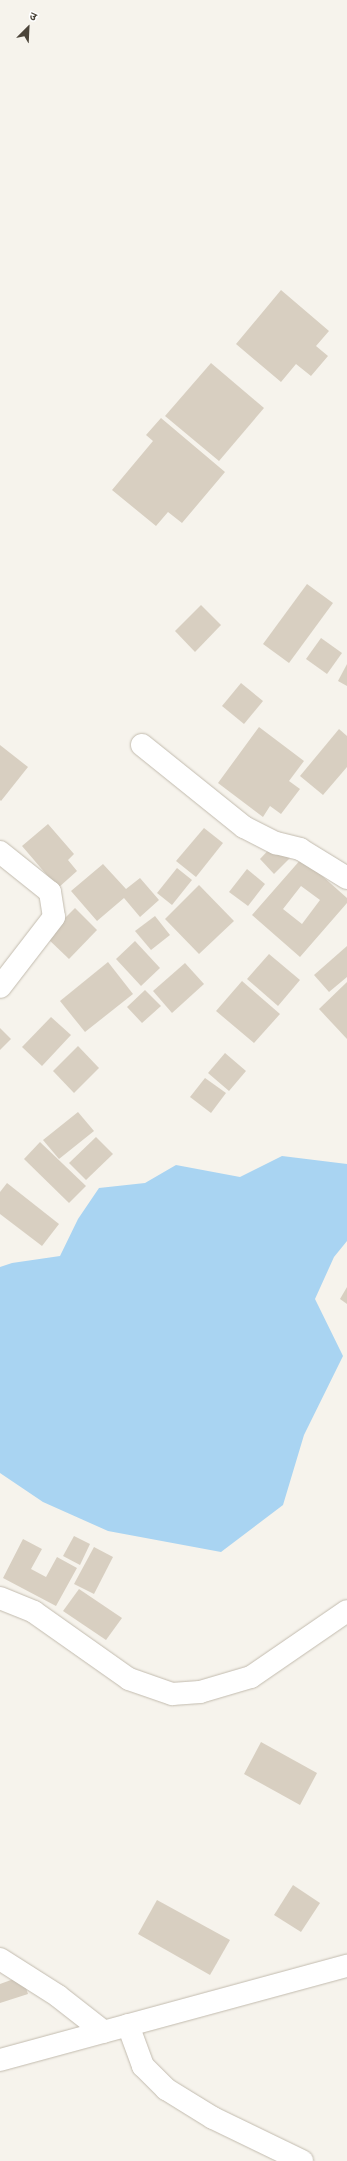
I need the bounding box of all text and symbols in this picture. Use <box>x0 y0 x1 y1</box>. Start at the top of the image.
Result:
north arrow <box>8 8 48 48</box>
text: उ <box>27 9 39 24</box>

